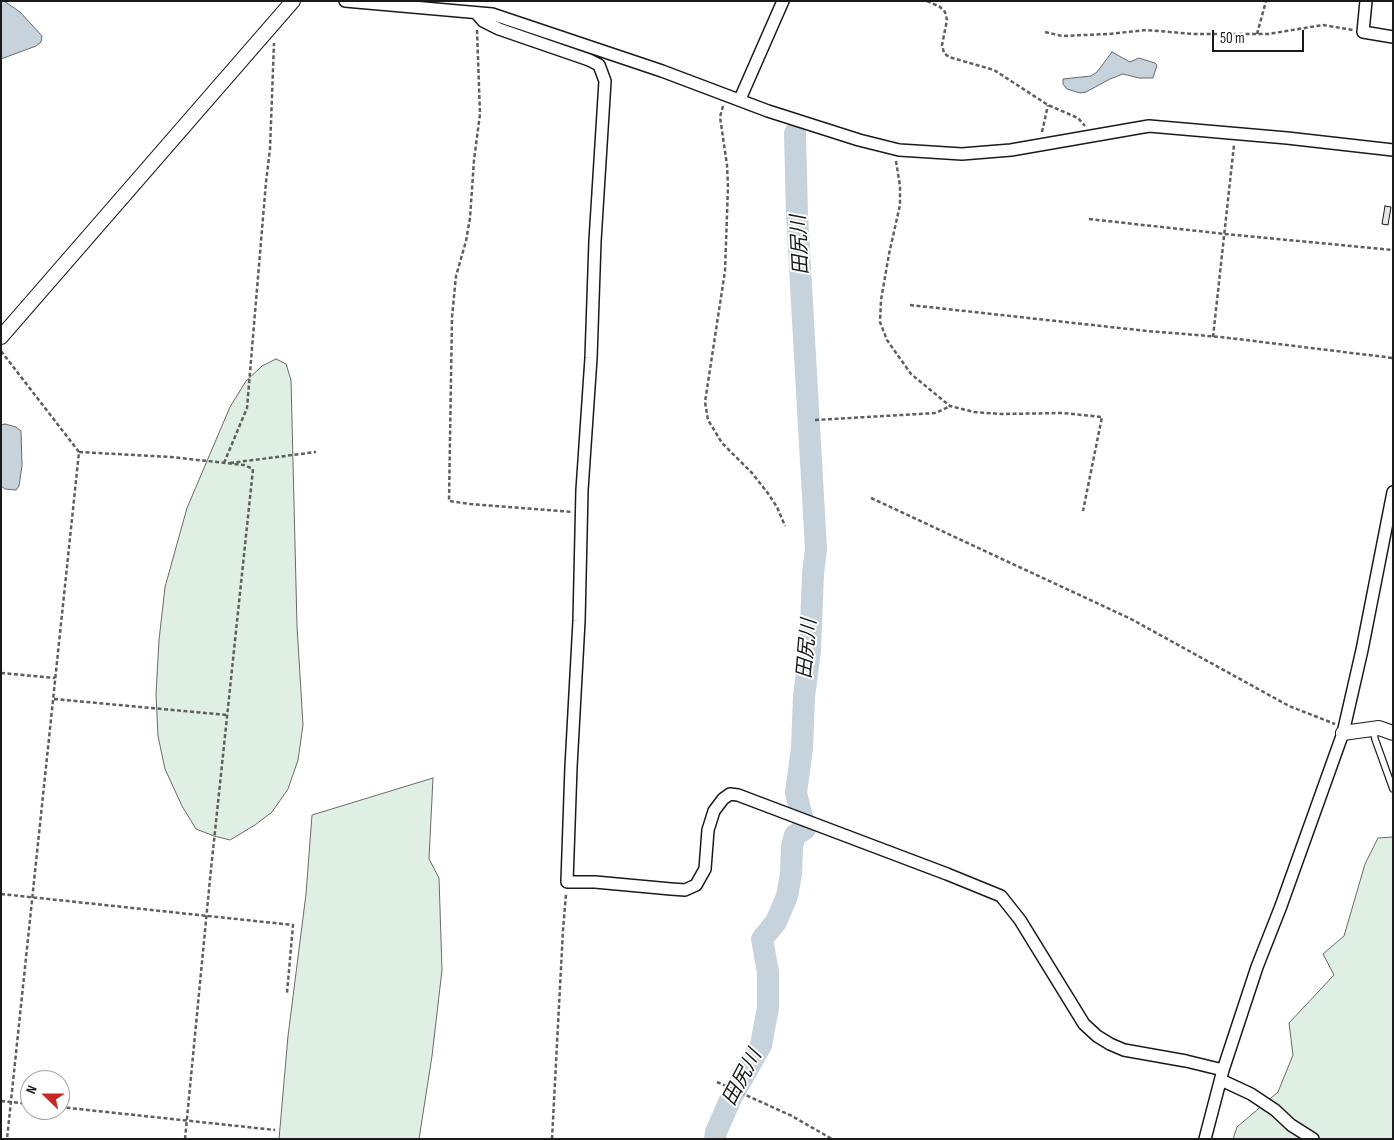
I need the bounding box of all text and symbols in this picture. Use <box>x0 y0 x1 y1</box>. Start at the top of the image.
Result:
scale bar <box>1214 20 1306 52</box>
text: 50 m <box>1220 29 1245 48</box>
water label: 田尻川 <box>787 214 815 276</box>
water label: 田尻川 <box>793 618 823 680</box>
water label: 田尻川 <box>718 1046 768 1110</box>
north arrow <box>20 1070 70 1120</box>
text: N <box>22 1083 41 1096</box>

